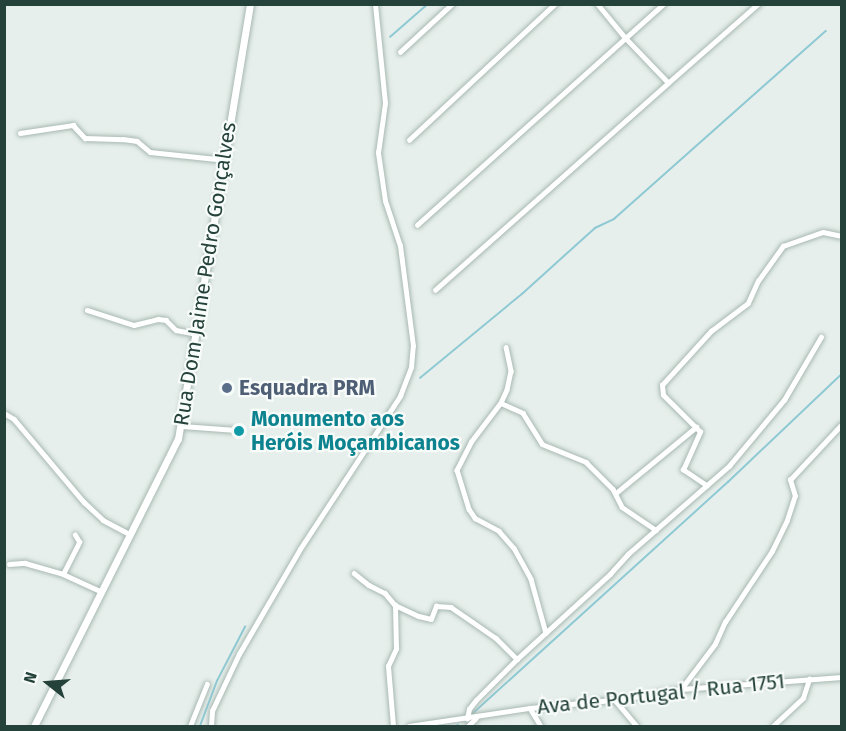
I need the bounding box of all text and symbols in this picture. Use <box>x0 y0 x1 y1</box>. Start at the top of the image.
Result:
street label: Rua Dom Jaime Pedro Gonçalves <box>169 120 241 428</box>
place label: Esquadra PRM <box>239 375 375 401</box>
marker: Esquadra PRM <box>220 381 234 395</box>
place label: Monumento aos Heróis Moçambicanos <box>251 406 460 456</box>
marker: Monumento aos Heróis Moçambicanos <box>232 424 246 438</box>
north arrow <box>18 653 78 713</box>
street label: Ava de Portugal / Rua 1751 <box>536 668 786 720</box>
text: N <box>20 670 41 685</box>

